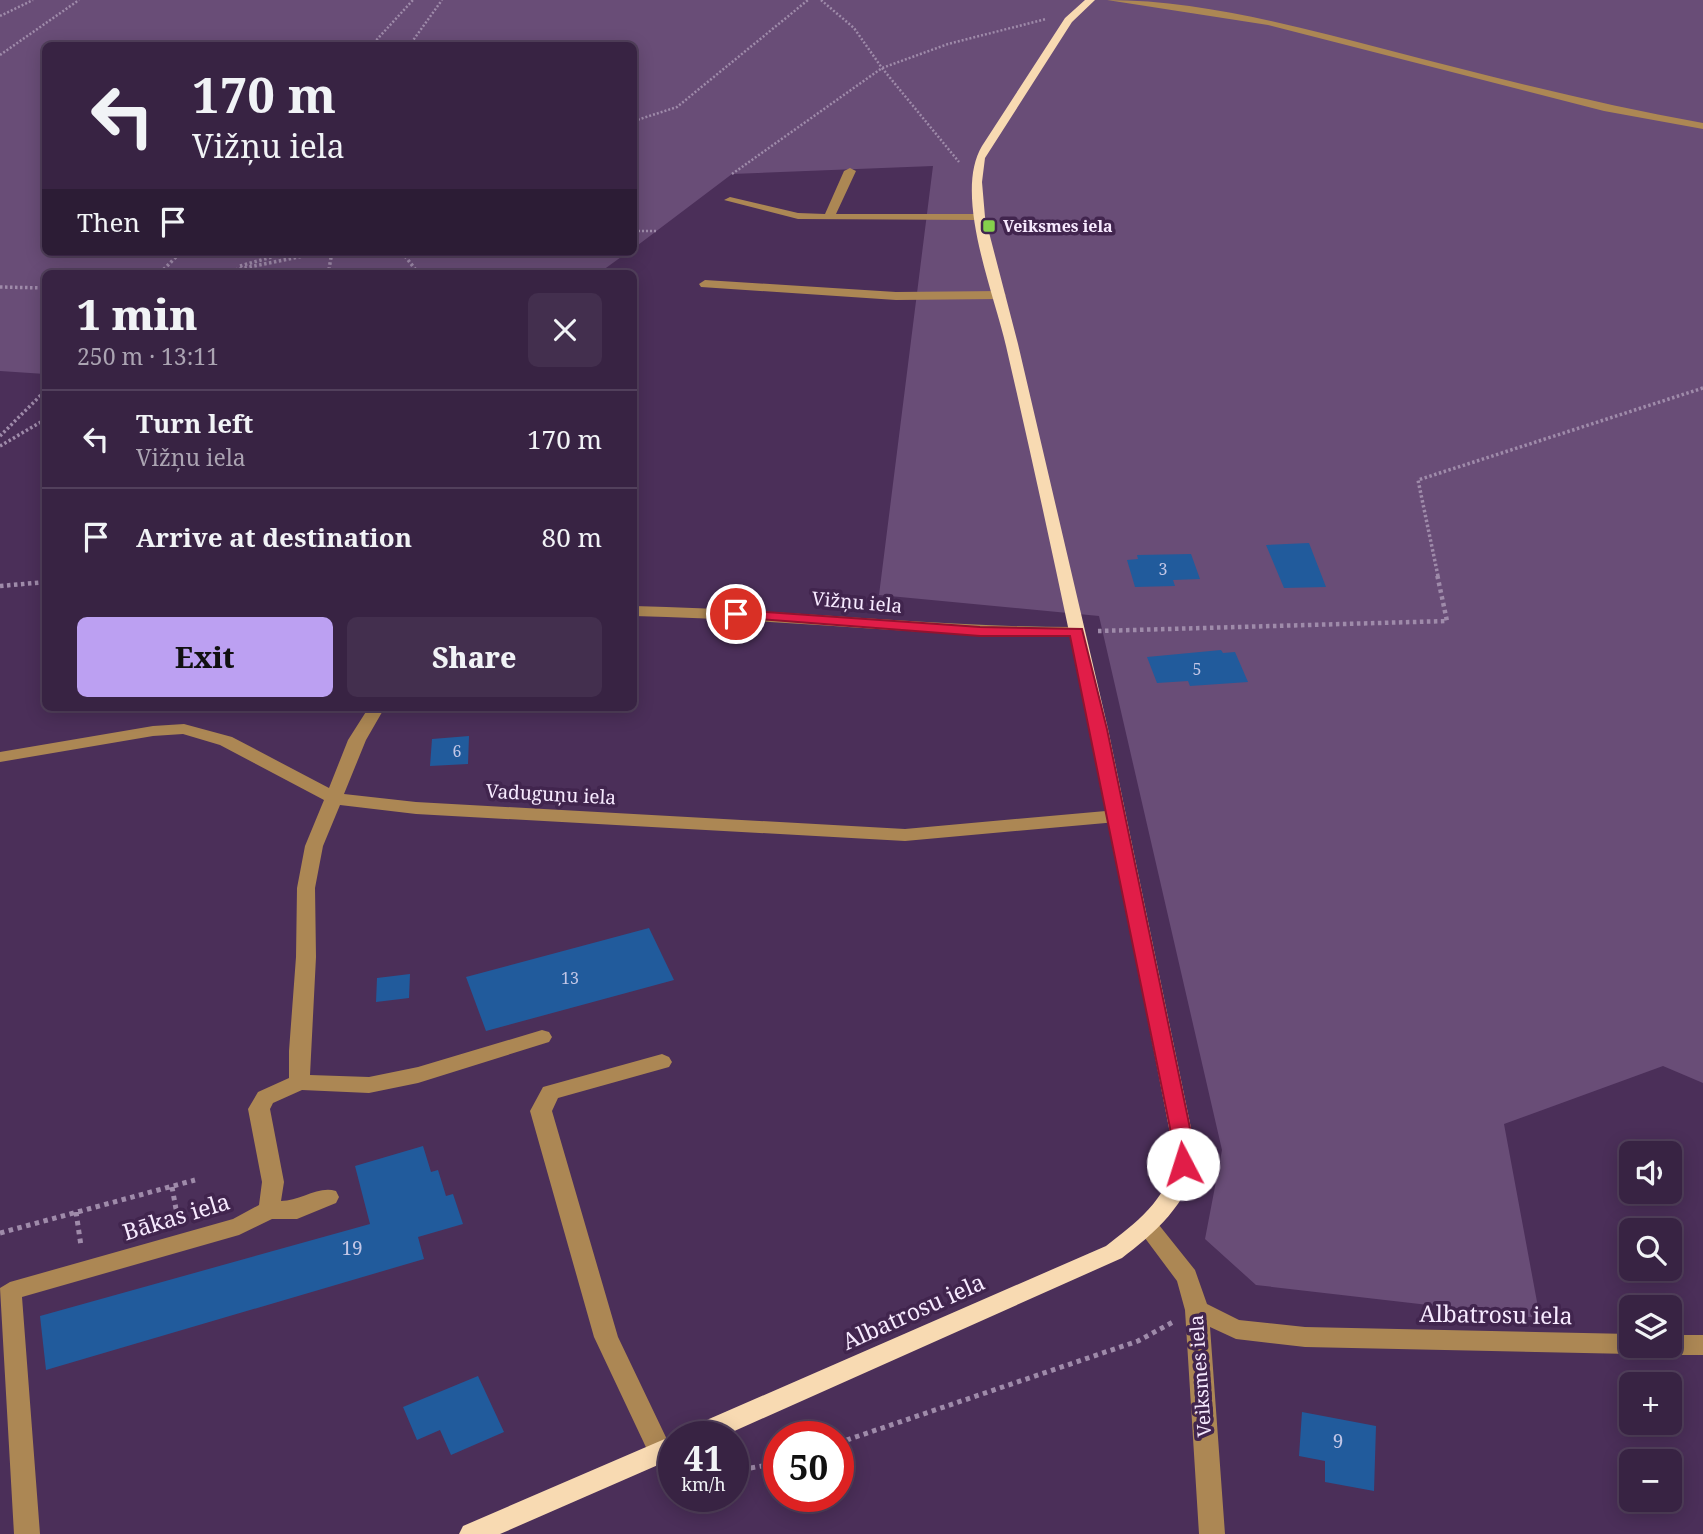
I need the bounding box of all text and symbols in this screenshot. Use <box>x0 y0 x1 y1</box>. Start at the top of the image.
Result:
text: 170 m <box>192 61 336 127</box>
icon: left <box>77 70 168 161</box>
text: Vižņu iela <box>192 124 345 167</box>
icon: arrive <box>154 203 192 241</box>
text: Then <box>77 204 140 240</box>
place label: Veiksmes iela <box>1003 215 1113 237</box>
marker: Veiksmes iela <box>981 218 997 234</box>
text: 1 min <box>77 285 198 342</box>
button: close <box>528 293 602 367</box>
text: 250 m · 13:11 <box>77 340 219 372</box>
text: Turn left <box>136 405 253 441</box>
icon: left <box>77 420 115 458</box>
text: 170 m <box>527 421 602 457</box>
text: Vižņu iela <box>136 441 246 473</box>
icon: arrive <box>77 518 115 556</box>
text: Arrive at destination <box>136 519 412 555</box>
text: 80 m <box>542 519 602 555</box>
house number: 3 <box>1159 558 1168 580</box>
pin <box>706 584 766 644</box>
street label: Vižņu iela <box>811 585 903 619</box>
icon: arrive <box>717 595 755 633</box>
button: Exit <box>77 617 333 697</box>
button: Share <box>347 617 602 697</box>
house number: 5 <box>1193 658 1201 680</box>
house number: 6 <box>453 740 462 762</box>
street label: Vaduguņu iela <box>485 778 617 810</box>
house number: 13 <box>561 967 579 989</box>
position arrow <box>1146 1127 1220 1201</box>
map controls <box>1619 1141 1682 1512</box>
button: sound <box>1619 1141 1682 1204</box>
street label: Bākas iela <box>118 1185 234 1247</box>
button: search <box>1619 1218 1682 1281</box>
house number: 19 <box>341 1235 363 1261</box>
street label: Albatrosu iela <box>836 1265 990 1357</box>
button: layers <box>1619 1295 1682 1358</box>
street label: Albatrosu iela <box>1419 1297 1573 1331</box>
street label: Veiksmes iela <box>1183 1314 1217 1438</box>
button: + <box>1619 1372 1682 1435</box>
speed limit sign: 50 <box>763 1421 854 1512</box>
house number: 9 <box>1333 1428 1343 1454</box>
text: 41 <box>684 1434 723 1481</box>
button: − <box>1619 1449 1682 1512</box>
text: km/h <box>681 1472 726 1496</box>

